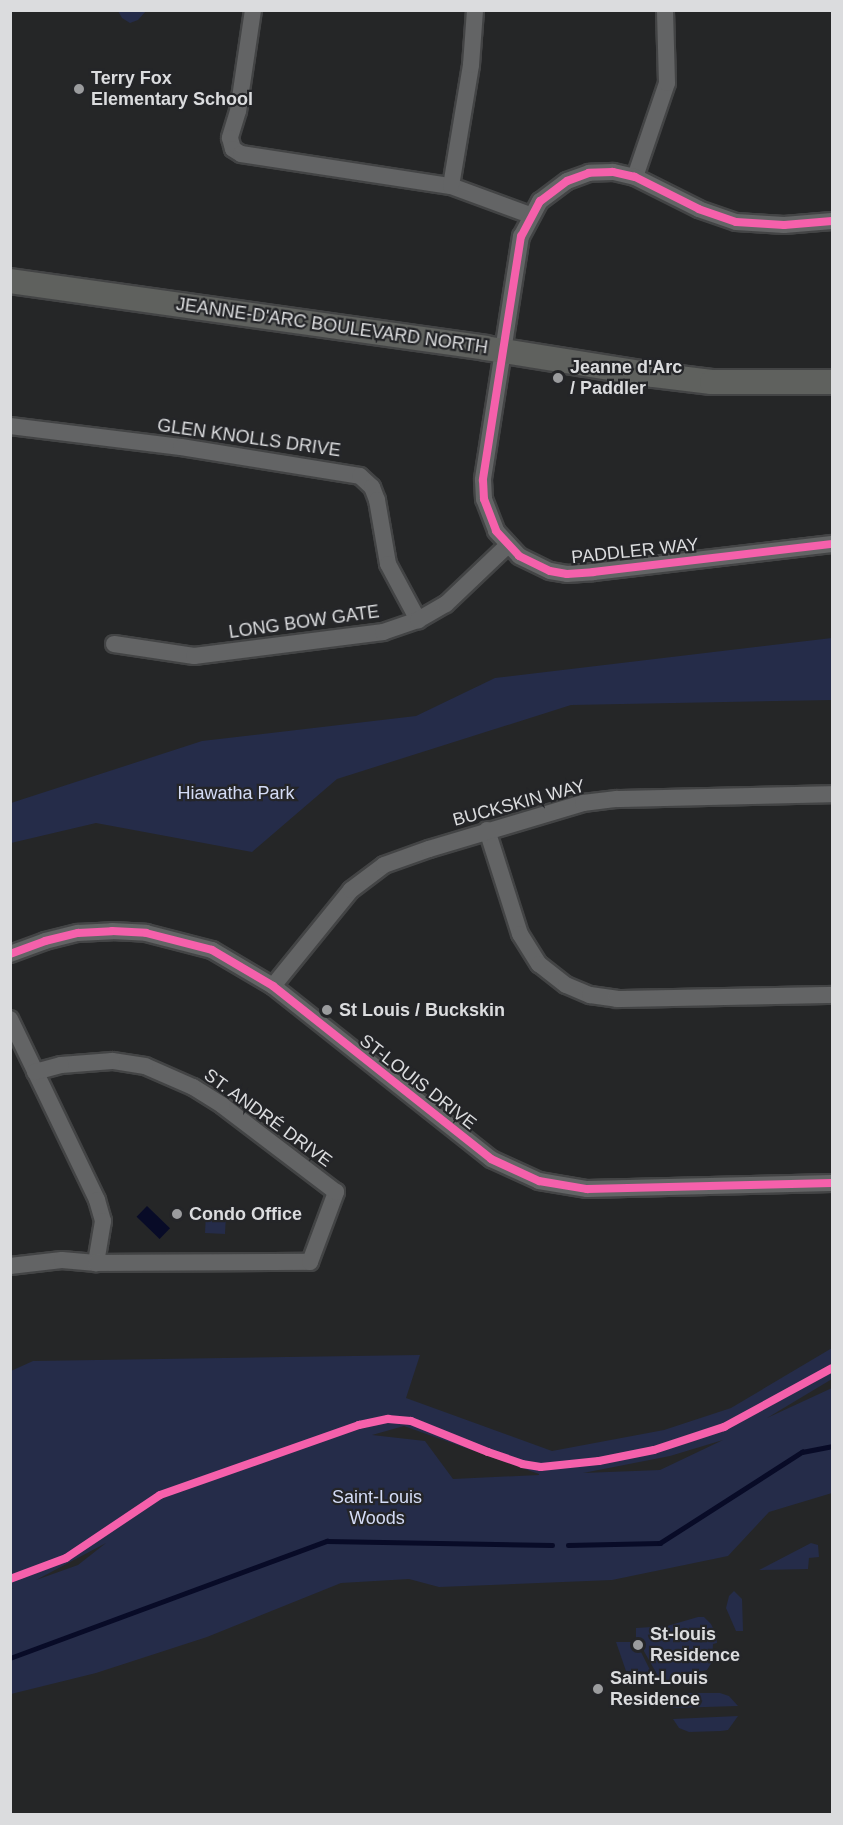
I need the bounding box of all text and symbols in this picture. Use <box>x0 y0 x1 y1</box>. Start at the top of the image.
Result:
place label: Terry Fox Elementary School <box>91 68 253 110</box>
marker: Terry Fox Elementary School <box>72 82 86 96</box>
street label: JEANNE-D'ARC BOULEVARD NORTH <box>175 293 489 359</box>
place label: Jeanne d'Arc / Paddler <box>570 357 682 400</box>
marker: Jeanne d'Arc / Paddler <box>551 371 565 385</box>
street label: GLEN KNOLLS DRIVE <box>156 414 342 462</box>
street label: PADDLER WAY <box>570 534 700 568</box>
street label: LONG BOW GATE <box>227 601 381 643</box>
street label: BUCKSKIN WAY <box>451 775 587 831</box>
park label: Hiawatha Park <box>177 782 295 804</box>
place label: St Louis / Buckskin <box>339 999 505 1021</box>
marker: St Louis / Buckskin <box>320 1003 334 1017</box>
street label: ST-LOUIS DRIVE <box>355 1030 481 1134</box>
street label: ST. ANDRÉ DRIVE <box>199 1064 337 1172</box>
place label: Condo Office <box>189 1203 302 1225</box>
marker: Condo Office <box>170 1207 184 1221</box>
park label: Saint-Louis Woods <box>332 1487 422 1530</box>
place label: St-louis Residence <box>650 1624 740 1666</box>
marker: St-louis Residence <box>631 1638 645 1652</box>
place label: Saint-Louis Residence <box>610 1668 708 1710</box>
marker: Saint-Louis Residence <box>591 1682 605 1696</box>

